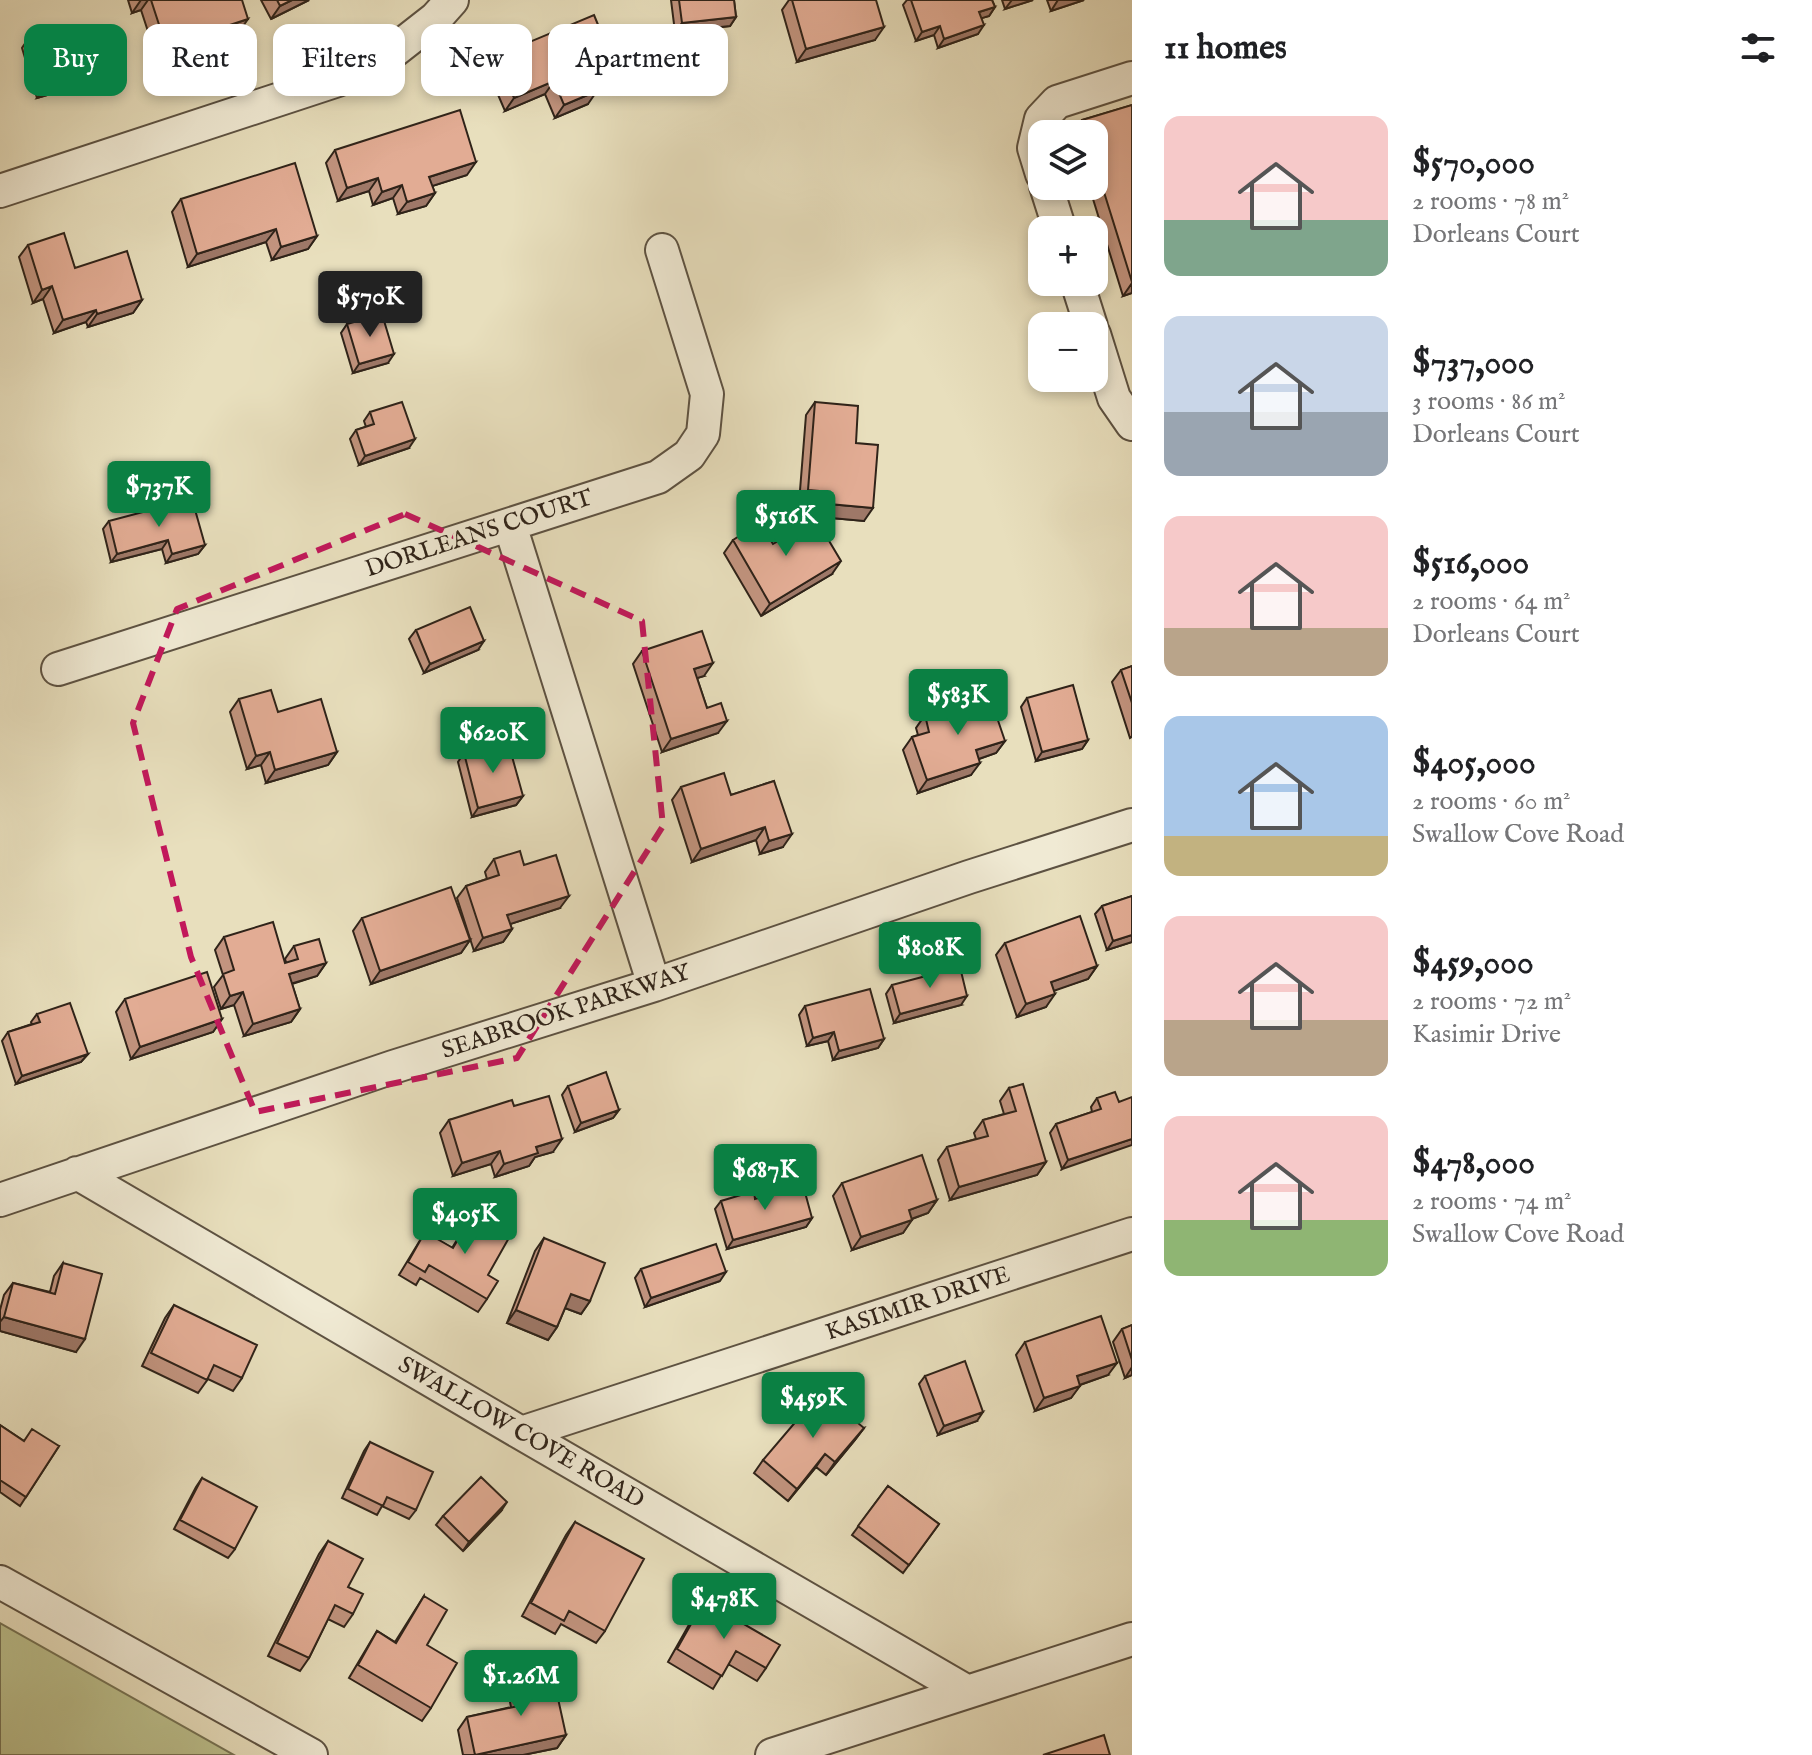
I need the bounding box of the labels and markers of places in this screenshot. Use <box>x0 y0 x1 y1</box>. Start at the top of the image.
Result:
pin: $570K <box>314 271 426 339</box>
pin: $737K <box>103 461 215 529</box>
pin: $516K <box>730 490 842 558</box>
pin: $583K <box>902 669 1014 737</box>
pin: $620K <box>437 707 549 775</box>
pin: $808K <box>874 922 986 990</box>
pin: $687K <box>709 1144 821 1212</box>
pin: $405K <box>409 1188 521 1256</box>
pin: $459K <box>757 1372 869 1440</box>
pin: $478K <box>668 1573 780 1641</box>
pin: $1.26M <box>456 1650 586 1718</box>

